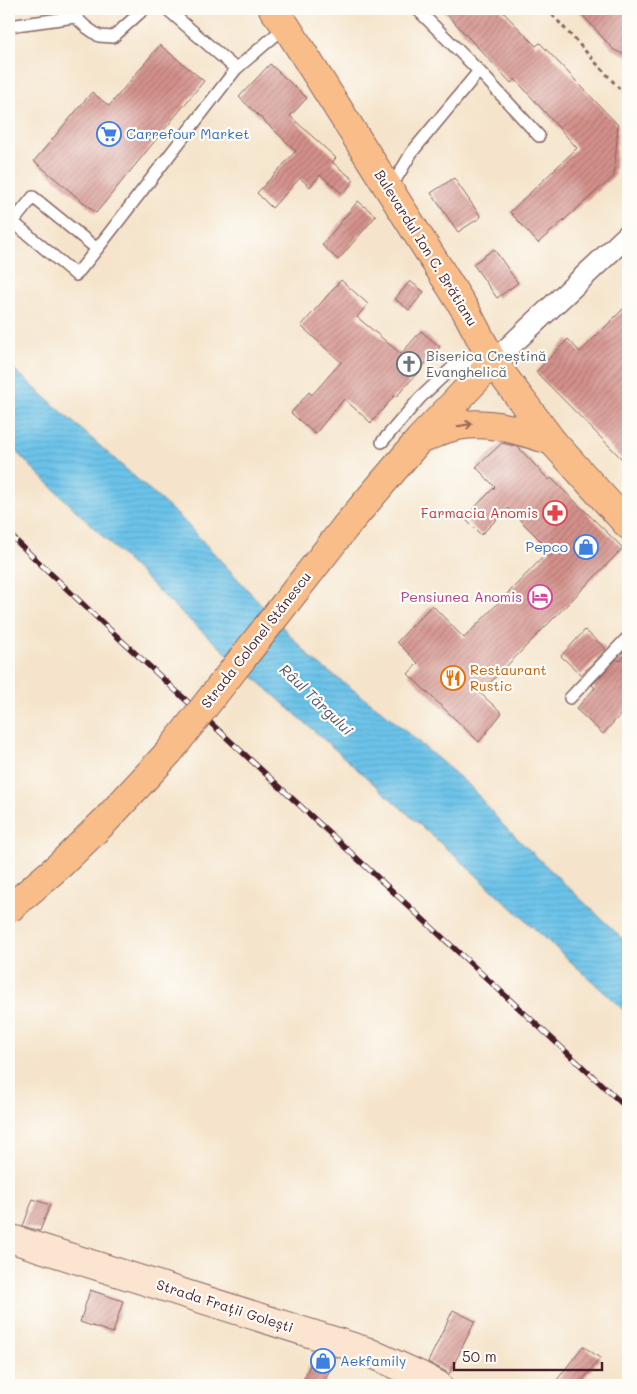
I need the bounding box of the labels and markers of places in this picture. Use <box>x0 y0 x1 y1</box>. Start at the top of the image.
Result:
supermarket icon: Carrefour Market <box>96 121 122 147</box>
place label: Carrefour Market <box>126 124 250 143</box>
place label: Biserica Creștină Evanghelică <box>426 346 547 381</box>
church icon: Biserica Creștină Evanghelică <box>396 351 422 377</box>
pharmacy icon: Farmacia Anomis <box>542 500 568 526</box>
place label: Farmacia Anomis <box>421 503 538 522</box>
shop icon: Pepco <box>573 534 599 560</box>
place label: Pepco <box>526 537 568 556</box>
hotel icon: Pensiunea Anomis <box>527 584 553 610</box>
place label: Pensiunea Anomis <box>401 587 522 606</box>
place label: Restaurant Rustic <box>470 660 547 695</box>
restaurant icon: Restaurant Rustic <box>440 665 466 691</box>
shop icon: Aekfamily <box>310 1348 336 1374</box>
place label: Aekfamily <box>340 1351 406 1370</box>

